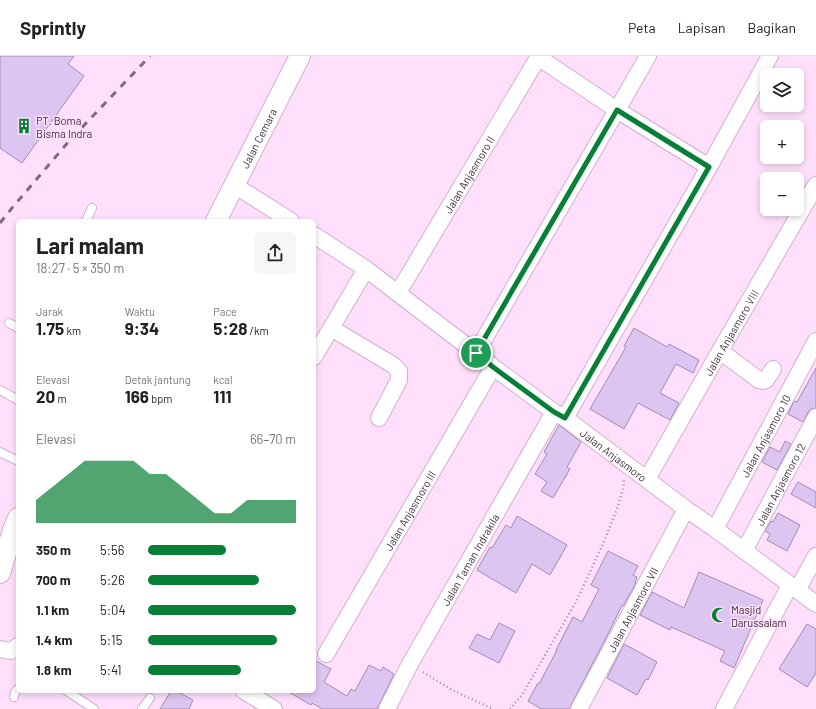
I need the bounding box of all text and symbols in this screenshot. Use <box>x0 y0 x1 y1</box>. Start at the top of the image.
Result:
text: Sprintly <box>20 16 86 39</box>
text: Peta <box>628 19 656 36</box>
text: Lapisan <box>678 19 726 36</box>
text: Bagikan <box>748 19 796 36</box>
map controls <box>760 68 804 216</box>
button: layers <box>760 68 804 112</box>
street label: Jalan Cemara <box>238 106 279 170</box>
place label: PT. Boma Bisma Indra <box>36 114 92 140</box>
building icon: PT. Boma Bisma Indra <box>15 117 33 135</box>
button: + <box>760 120 804 164</box>
street label: Jalan Anjasmoro II <box>441 134 496 215</box>
button: − <box>760 172 804 216</box>
text: Lari malam <box>36 232 144 258</box>
button: share <box>254 232 296 274</box>
text: 18:27 · 5 × 350 m <box>36 260 124 276</box>
street label: Jalan Anjasmoro VIII <box>701 287 761 377</box>
text: Jarak <box>36 305 63 318</box>
text: Waktu <box>125 305 155 318</box>
text: Pace <box>213 305 237 318</box>
text: 1.75 <box>36 318 64 338</box>
text: 9:34 <box>125 318 159 338</box>
text: 5:28 <box>213 318 247 338</box>
text: km <box>64 324 81 337</box>
text: /km <box>247 324 269 337</box>
pin <box>459 336 493 370</box>
icon: arrive <box>465 342 487 364</box>
text: Elevasi <box>36 373 70 386</box>
text: Detak jantung <box>125 373 191 386</box>
text: kcal <box>213 373 233 386</box>
text: 20 <box>36 386 55 406</box>
text: 166 <box>125 386 149 406</box>
text: 111 <box>213 386 232 406</box>
text: m <box>55 392 67 405</box>
text: bpm <box>149 392 172 405</box>
street label: Jalan Anjasmoro 10 <box>738 392 793 479</box>
street label: Jalan Anjasmoro <box>578 426 650 484</box>
text: Elevasi <box>36 431 76 447</box>
text: 66–70 m <box>250 431 296 447</box>
street label: Jalan Anjasmoro 12 <box>753 441 807 527</box>
street label: Jalan Anjasmoro III <box>381 468 438 553</box>
street label: Jalan Taman Indrakila <box>438 511 501 608</box>
text: 350 m <box>36 542 71 558</box>
text: 5:56 <box>100 542 124 558</box>
street label: Jalan Anjasmoro VII <box>604 565 660 654</box>
text: 700 m <box>36 572 71 588</box>
text: 5:26 <box>100 572 125 588</box>
text: 1.1 km <box>36 602 69 618</box>
text: 5:04 <box>100 602 126 618</box>
place label: Masjid Darussalam <box>731 603 787 629</box>
mosque icon: Masjid Darussalam <box>710 606 728 624</box>
text: 1.4 km <box>36 632 72 648</box>
text: 5:15 <box>100 632 122 648</box>
text: 1.8 km <box>36 662 72 678</box>
text: 5:41 <box>100 662 122 678</box>

